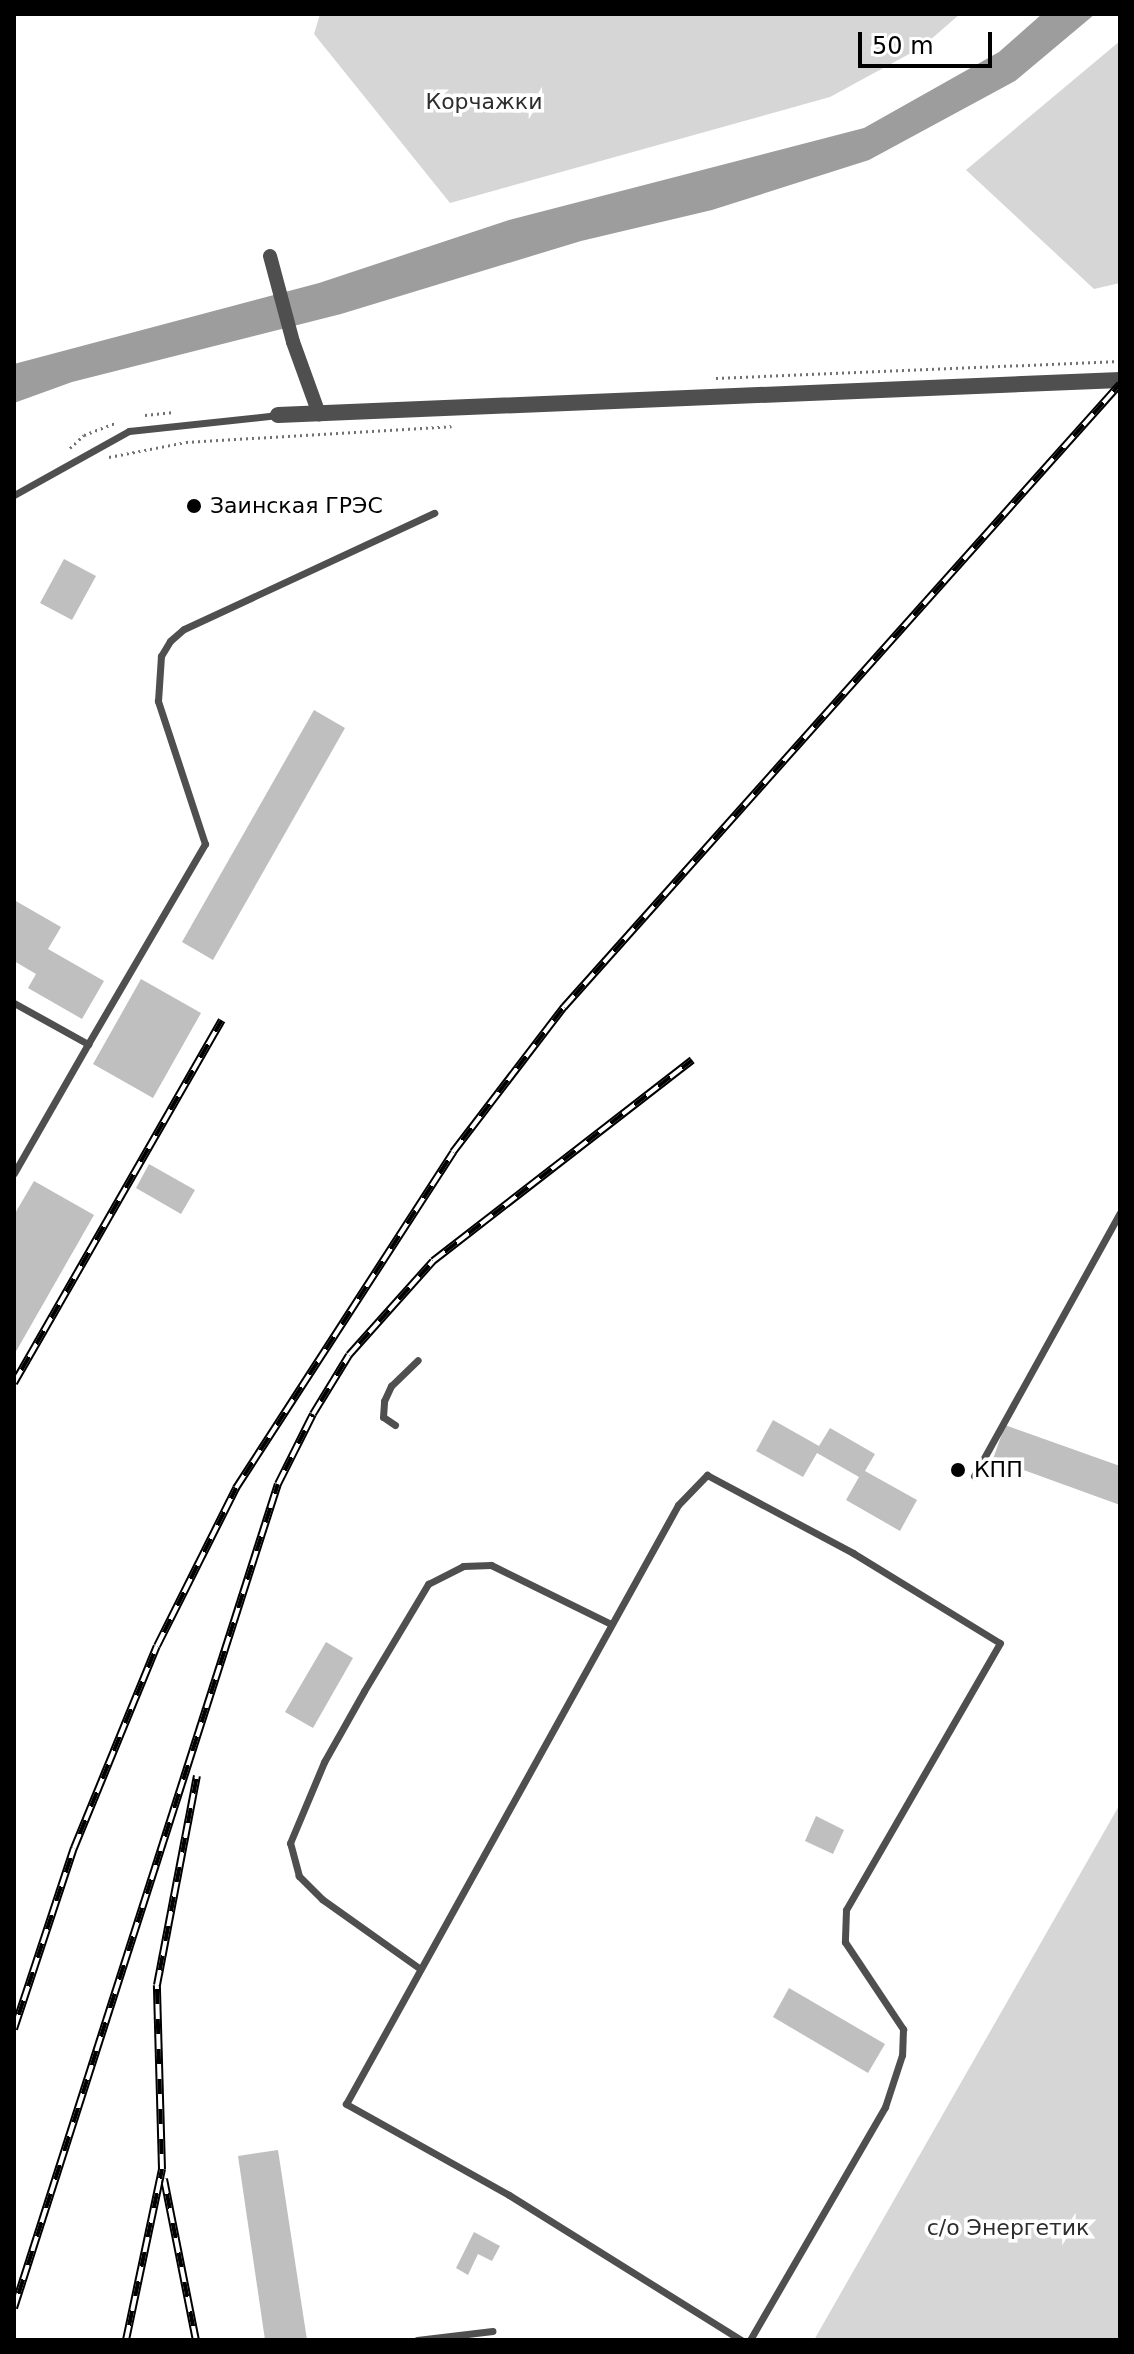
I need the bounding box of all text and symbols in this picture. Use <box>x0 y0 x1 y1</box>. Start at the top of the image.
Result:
scale bar <box>862 16 996 66</box>
text: 50 m <box>872 32 934 60</box>
park label: Корчажки <box>426 89 542 115</box>
place label: Заинская ГРЭС <box>210 493 383 519</box>
marker: Заинская ГРЭС <box>185 497 203 515</box>
place label: КПП <box>974 1457 1023 1483</box>
marker: КПП <box>949 1461 967 1479</box>
park label: с/о Энергетик <box>927 2215 1089 2241</box>

